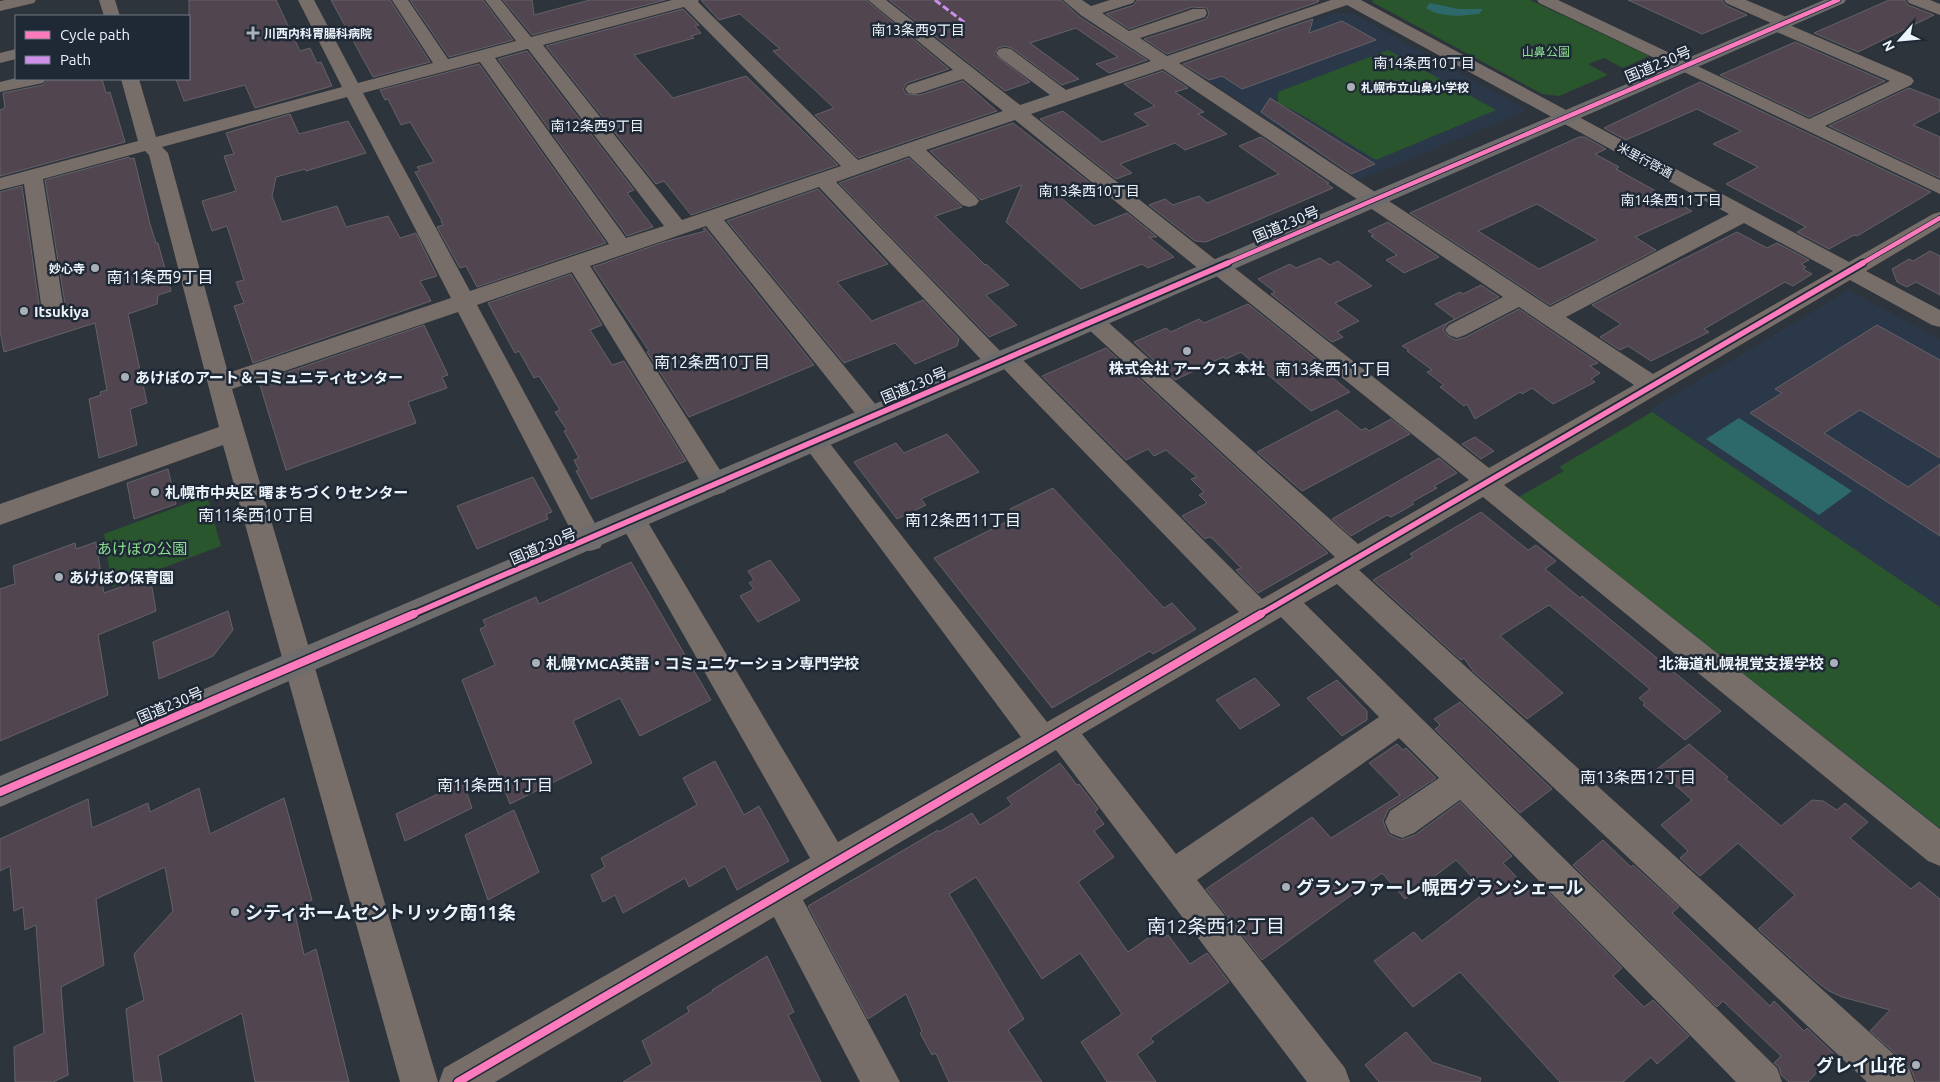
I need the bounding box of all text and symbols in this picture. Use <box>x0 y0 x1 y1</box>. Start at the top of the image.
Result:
legend <box>15 15 190 80</box>
north arrow <box>1875 15 1925 65</box>
district label: 南13条西9丁目 <box>871 22 965 38</box>
text: Cycle path <box>60 26 130 43</box>
marker: 川西内科胃腸科病院 <box>246 26 260 40</box>
place label: 川西内科胃腸科病院 <box>264 27 372 40</box>
text: N <box>1879 38 1898 54</box>
street label: 国道230号 <box>1622 42 1694 86</box>
park label: 山鼻公園 <box>1522 45 1570 58</box>
text: Path <box>60 51 91 68</box>
district label: 南14条西10丁目 <box>1373 55 1475 71</box>
marker: 札幌市立山鼻小学校 <box>1345 81 1357 93</box>
place label: 札幌市立山鼻小学校 <box>1361 81 1469 94</box>
district label: 南12条西9丁目 <box>550 118 644 134</box>
street label: 米里行啓通 <box>1615 140 1675 180</box>
district label: 南13条西10丁目 <box>1038 183 1140 199</box>
district label: 南14条西11丁目 <box>1620 192 1722 208</box>
street label: 国道230号 <box>1250 202 1322 246</box>
place label: 妙心寺 <box>49 262 85 275</box>
marker: 妙心寺 <box>89 262 101 274</box>
district label: 南11条西9丁目 <box>106 268 214 286</box>
place label: Itsukiya <box>34 303 89 320</box>
marker: Itsukiya <box>18 305 30 317</box>
marker: 株式会社 アークス 本社 <box>1181 345 1193 357</box>
district label: 南12条西10丁目 <box>654 353 770 371</box>
place label: 株式会社 アークス 本社 <box>1109 360 1265 377</box>
district label: 南13条西11丁目 <box>1275 360 1391 378</box>
street label: 国道230号 <box>878 363 950 407</box>
place label: あけぼのアート＆コミュニティセンター <box>135 369 403 386</box>
marker: あけぼのアート＆コミュニティセンター <box>119 371 131 383</box>
place label: 札幌市中央区 曙まちづくりセンター <box>165 484 409 501</box>
marker: 札幌市中央区 曙まちづくりセンター <box>149 486 161 498</box>
district label: 南11条西10丁目 <box>198 506 314 524</box>
district label: 南12条西11丁目 <box>905 511 1021 529</box>
street label: 国道230号 <box>507 524 579 568</box>
park label: あけぼの公園 <box>97 540 187 557</box>
place label: あけぼの保育園 <box>69 569 174 586</box>
marker: あけぼの保育園 <box>53 571 65 583</box>
place label: 札幌YMCA英語・コミュニケーション専門学校 <box>546 655 859 672</box>
place label: 北海道札幌視覚支援学校 <box>1659 655 1824 672</box>
marker: 札幌YMCA英語・コミュニケーション専門学校 <box>530 657 542 669</box>
marker: 北海道札幌視覚支援学校 <box>1828 657 1840 669</box>
street label: 国道230号 <box>134 683 206 727</box>
district label: 南13条西12丁目 <box>1580 768 1696 786</box>
district label: 南11条西11丁目 <box>437 776 553 794</box>
place label: グランファーレ幌西グランシェール <box>1296 877 1583 897</box>
marker: グランファーレ幌西グランシェール <box>1280 881 1292 893</box>
place label: シティホームセントリック南11条 <box>245 902 516 922</box>
marker: シティホームセントリック南11条 <box>229 906 241 918</box>
district label: 南12条西12丁目 <box>1147 915 1285 937</box>
place label: グレイ山花 <box>1816 1055 1906 1075</box>
marker: グレイ山花 <box>1910 1059 1922 1071</box>

